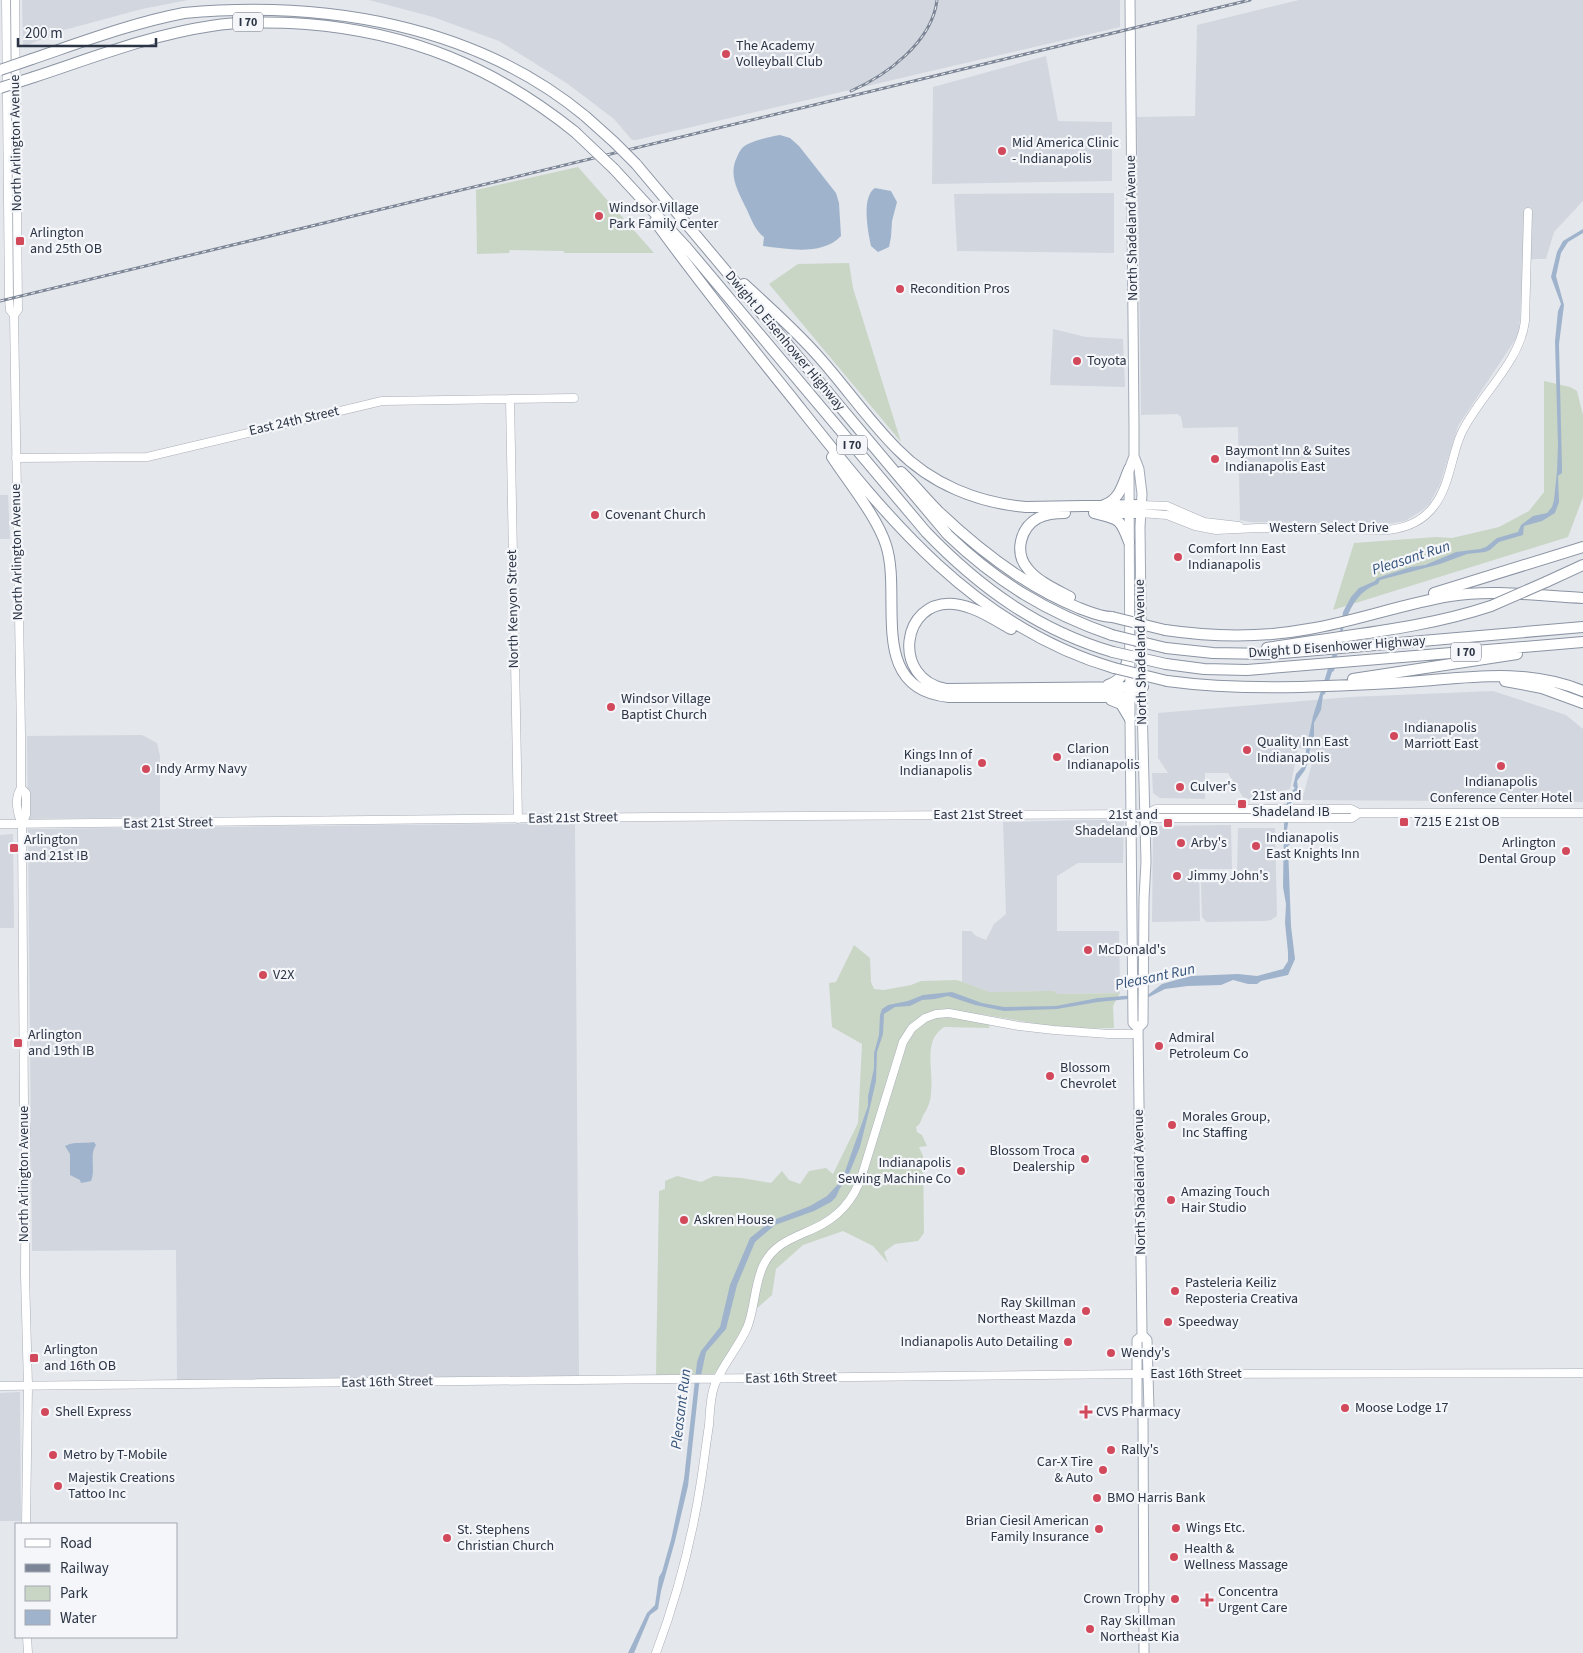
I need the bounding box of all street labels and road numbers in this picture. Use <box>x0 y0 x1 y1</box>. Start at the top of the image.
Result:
road number: I 70 <box>233 13 263 32</box>
street label: North Arlington Avenue <box>5 74 27 211</box>
street label: North Shadeland Avenue <box>1121 155 1143 301</box>
street label: Dwight D Eisenhower Highway <box>720 267 850 416</box>
street label: East 24th Street <box>247 401 341 441</box>
road number: I 70 <box>837 436 867 454</box>
street label: North Arlington Avenue <box>6 483 28 620</box>
street label: Western Select Drive <box>1269 518 1389 538</box>
street label: North Kenyon Street <box>502 549 524 669</box>
street label: North Shadeland Avenue <box>1130 579 1152 725</box>
street label: Dwight D Eisenhower Highway <box>1248 631 1427 663</box>
road number: I 70 <box>1451 642 1481 662</box>
street label: East 21st Street <box>933 805 1023 825</box>
street label: East 21st Street <box>528 807 618 829</box>
street label: East 21st Street <box>123 812 213 834</box>
street label: North Arlington Avenue <box>14 1106 34 1242</box>
street label: North Shadeland Avenue <box>1129 1109 1151 1255</box>
street label: East 16th Street <box>1150 1364 1242 1384</box>
street label: East 16th Street <box>745 1367 837 1389</box>
street label: East 16th Street <box>341 1371 433 1393</box>

